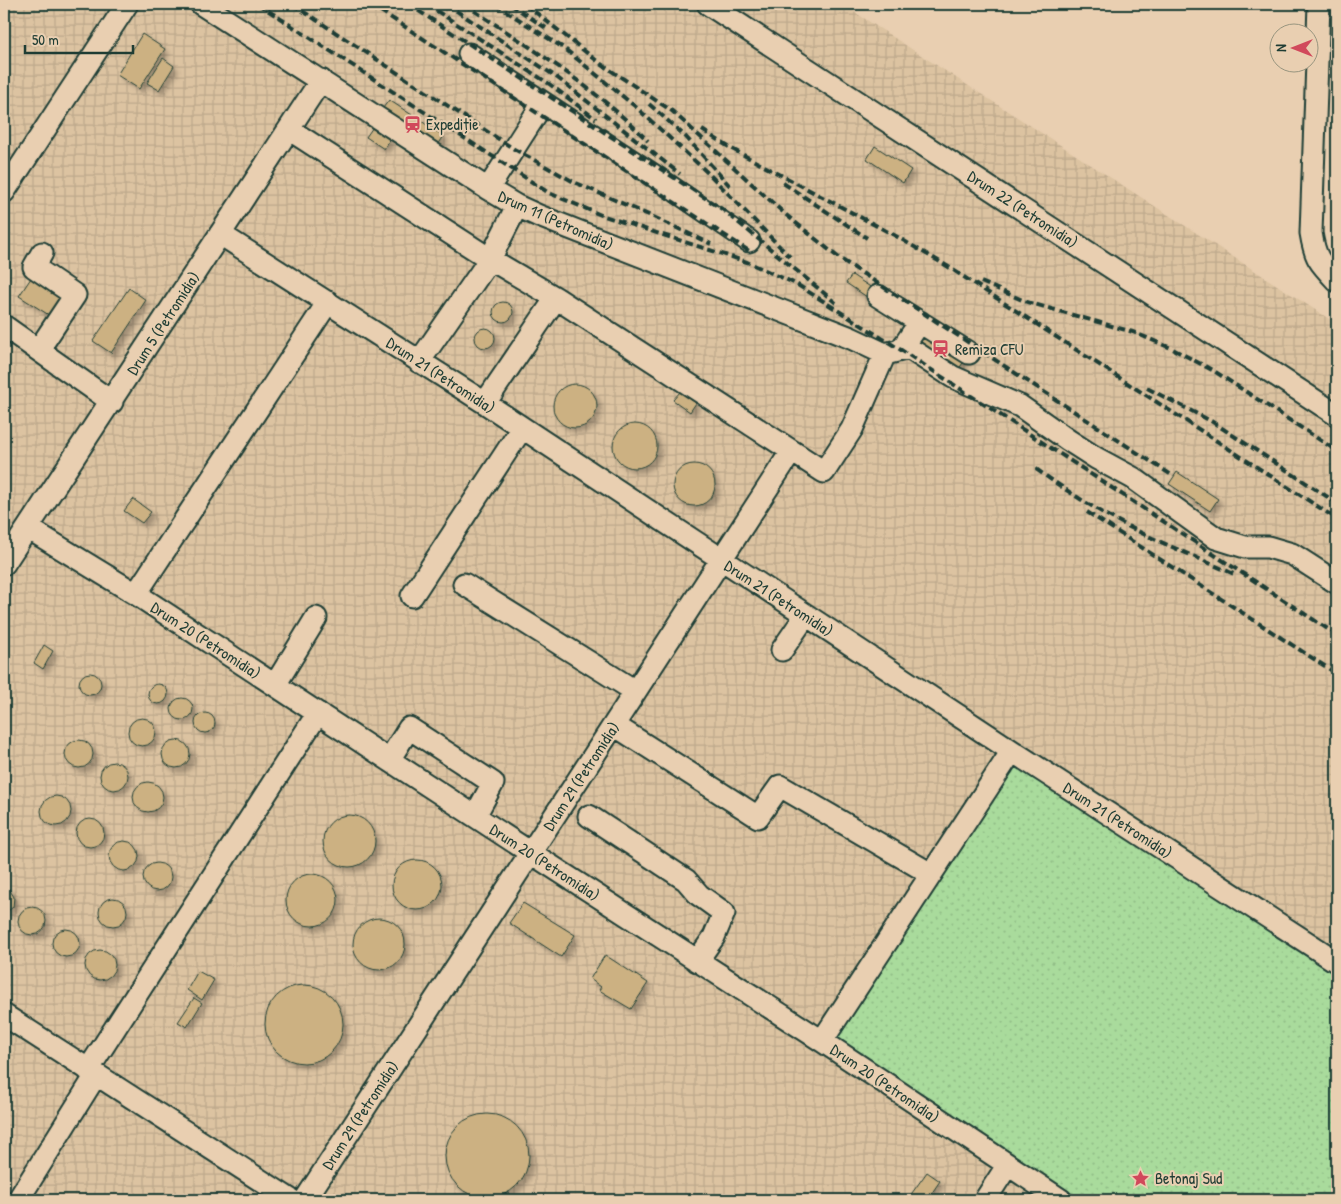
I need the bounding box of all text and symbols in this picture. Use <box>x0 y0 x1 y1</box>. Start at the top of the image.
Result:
scale bar <box>25 22 132 54</box>
north arrow <box>1268 22 1318 72</box>
text: 50 m <box>32 29 59 50</box>
text: N <box>1271 44 1290 52</box>
place label: Expediție <box>426 113 479 135</box>
station icon: Expediție <box>402 114 422 134</box>
street label: Drum 22 (Petromidia) <box>964 165 1082 253</box>
street label: Drum 11 (Petromidia) <box>495 185 617 255</box>
street label: Drum 5 (Petromidia) <box>121 267 205 379</box>
street label: Drum 21 (Petromidia) <box>382 332 500 418</box>
place label: Remiza CFU <box>955 338 1024 360</box>
station icon: Remiza CFU <box>931 339 951 359</box>
street label: Drum 21 (Petromidia) <box>720 555 838 641</box>
street label: Drum 20 (Petromidia) <box>147 596 265 684</box>
street label: Drum 29 (Petromidia) <box>538 717 624 835</box>
street label: Drum 21 (Petromidia) <box>1059 777 1177 863</box>
street label: Drum 20 (Petromidia) <box>486 818 604 906</box>
street label: Drum 20 (Petromidia) <box>826 1038 944 1128</box>
street label: Drum 29 (Petromidia) <box>317 1056 403 1174</box>
place label: Betonaj Sud <box>1155 1167 1222 1189</box>
place icon: Betonaj Sud <box>1131 1168 1151 1188</box>

